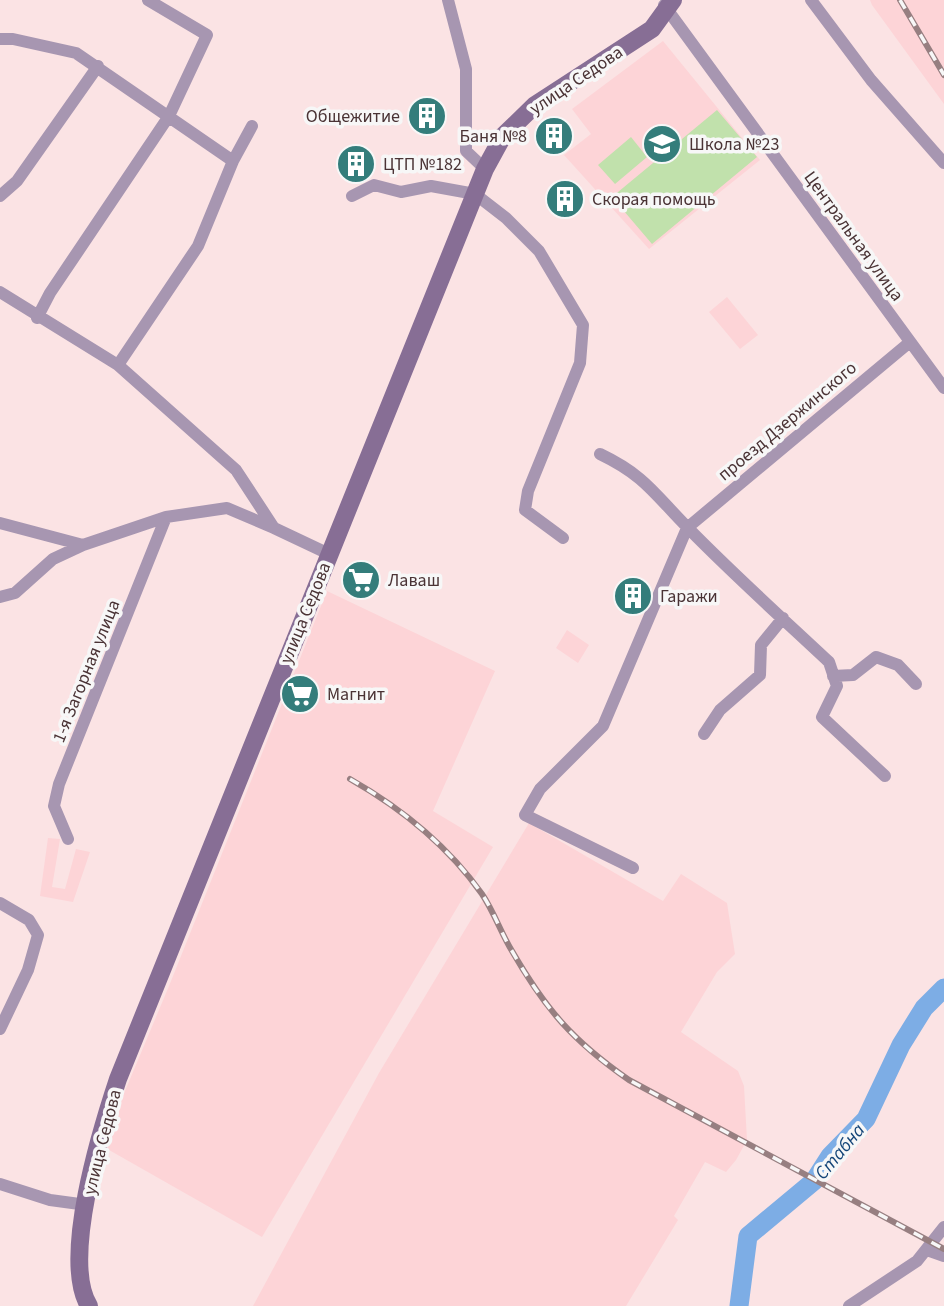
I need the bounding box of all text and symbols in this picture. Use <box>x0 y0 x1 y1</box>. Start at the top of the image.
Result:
street label: улица Седова <box>525 40 628 121</box>
building icon: Общежитие <box>406 95 448 137</box>
place label: Общежитие <box>306 104 400 129</box>
building icon: Баня №8 <box>533 115 575 157</box>
school or university icon: Школа №23 <box>641 123 683 165</box>
place label: Баня №8 <box>459 124 527 149</box>
place label: Школа №23 <box>689 132 779 157</box>
building icon: ЦТП №182 <box>335 143 377 185</box>
place label: ЦТП №182 <box>383 152 462 177</box>
street label: Центральная улица <box>798 166 909 307</box>
building icon: Скорая помощь <box>544 178 586 220</box>
place label: Скорая помощь <box>592 187 716 212</box>
street label: проезд Дзержинского <box>713 356 862 487</box>
street label: улица Седова <box>274 559 337 668</box>
supermarket icon: Лаваш <box>340 559 382 601</box>
place label: Лаваш <box>388 568 440 593</box>
building icon: Гаражи <box>612 575 654 617</box>
place label: Гаражи <box>660 584 718 609</box>
street label: 1-я Загорная улица <box>46 596 126 746</box>
supermarket icon: Магнит <box>279 673 321 715</box>
place label: Магнит <box>327 682 385 707</box>
street label: улица Седова <box>77 1087 128 1197</box>
water label: Стабна <box>809 1118 872 1186</box>

